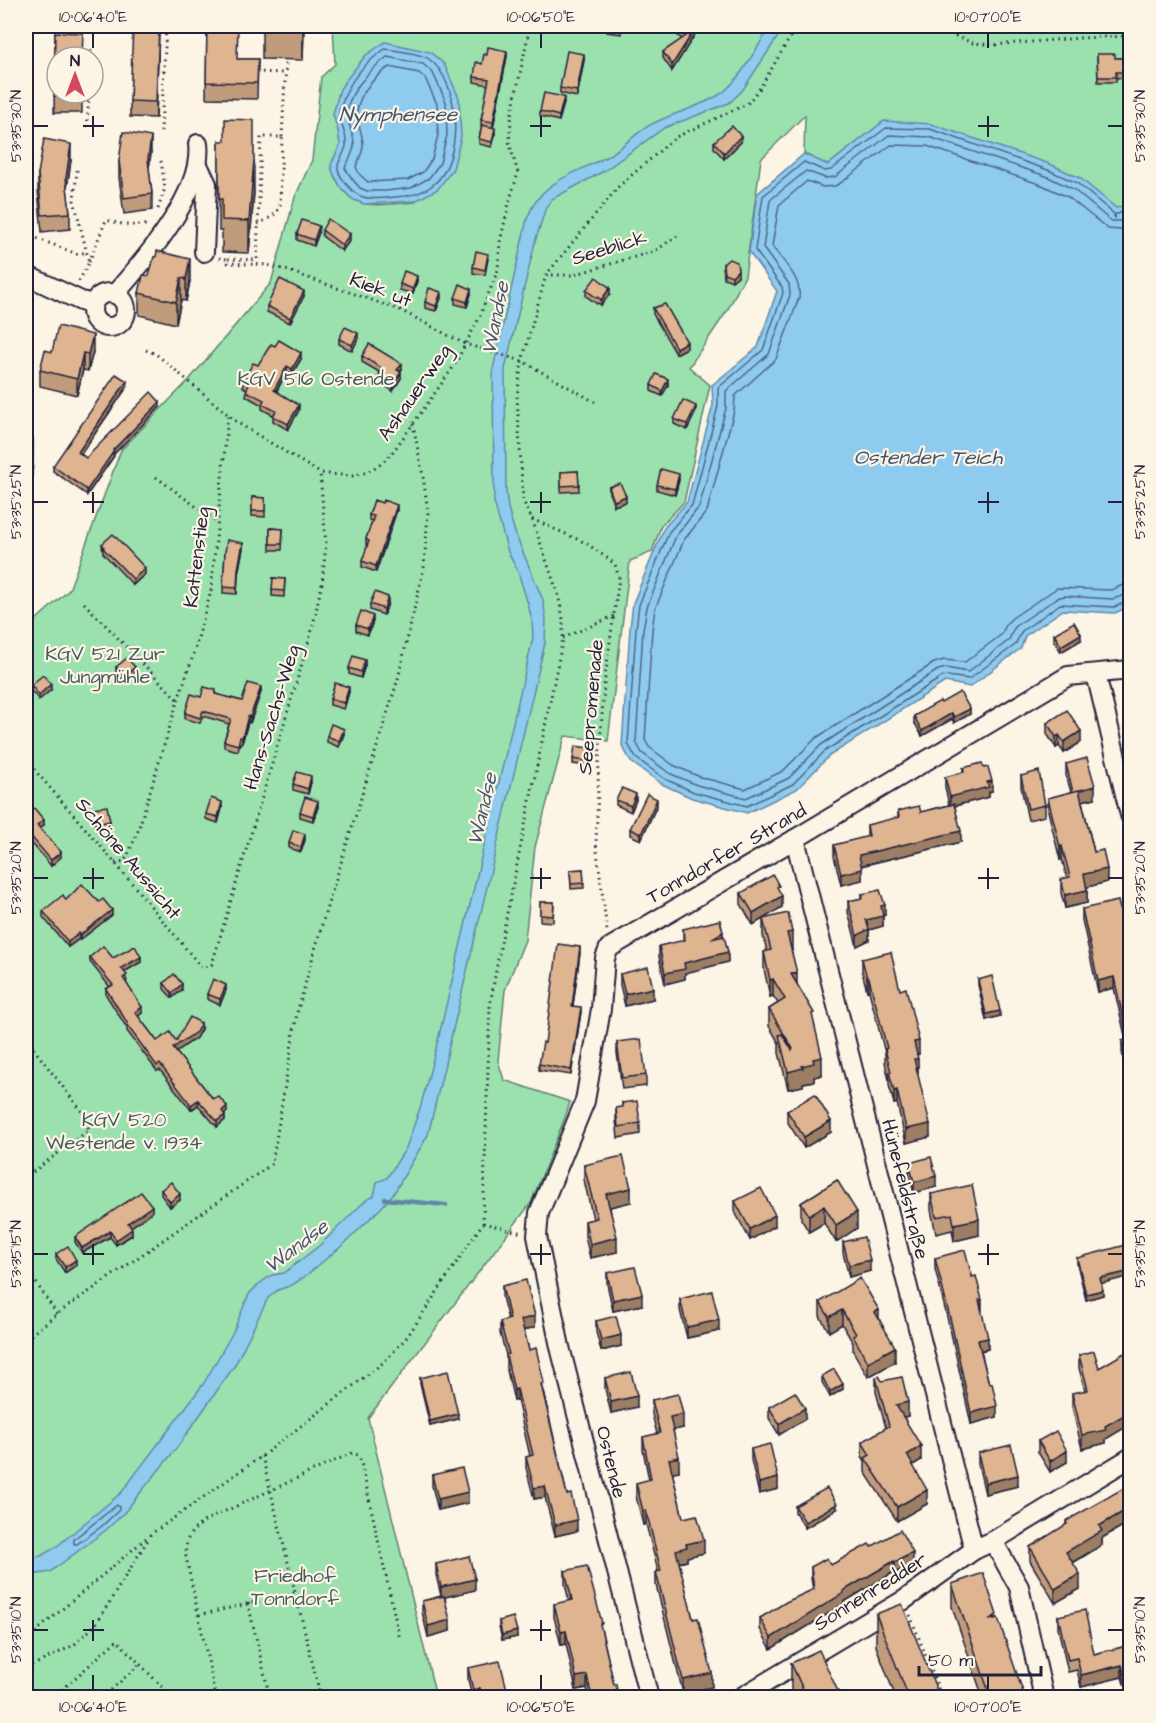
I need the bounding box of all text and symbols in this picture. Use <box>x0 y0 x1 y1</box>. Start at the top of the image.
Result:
text: 10°06'40"E <box>59 7 127 28</box>
text: 10°06'50"E <box>507 7 575 28</box>
text: 10°07'00"E <box>954 7 1022 28</box>
north arrow <box>45 45 105 105</box>
text: N <box>70 50 80 72</box>
text: 53°35'30"N <box>6 90 27 162</box>
text: 53°35'30"N <box>1130 90 1151 162</box>
water label: Nymphensee <box>339 100 459 130</box>
street label: Seeblick <box>568 223 650 273</box>
street label: Kiek ut <box>346 265 416 315</box>
water label: Wandse <box>474 278 517 357</box>
street label: Ashauerweg <box>371 339 459 447</box>
park label: KGV 516 Ostende <box>237 365 395 393</box>
water label: Ostender Teich <box>854 443 1004 472</box>
text: 53°35'25"N <box>6 465 27 539</box>
text: 53°35'25"N <box>1130 465 1151 539</box>
street label: Kattenstieg <box>177 505 218 609</box>
street label: Seepromenade <box>571 638 611 776</box>
park label: KGV 521 Zur Jungmühle <box>45 640 165 692</box>
street label: Hans-Sachs-Weg <box>237 641 308 794</box>
water label: Wandse <box>460 768 505 848</box>
street label: Schöne Aussicht <box>69 791 188 926</box>
street label: Tonndorfer Strand <box>641 797 812 911</box>
text: 53°35'20"N <box>6 841 27 915</box>
text: 53°35'20"N <box>1130 841 1151 915</box>
park label: KGV 520 Westende v. 1934 <box>46 1106 203 1157</box>
street label: Hünefeldstraße <box>874 1116 936 1262</box>
water label: Wandse <box>258 1212 336 1280</box>
text: 53°35'15"N <box>6 1220 27 1288</box>
text: 53°35'15"N <box>1130 1220 1151 1288</box>
street label: Ostende <box>589 1423 634 1501</box>
street label: Sonnenredder <box>808 1546 933 1638</box>
park label: Friedhof Tonndorf <box>251 1562 339 1613</box>
text: 53°35'10"N <box>6 1597 27 1663</box>
text: 53°35'10"N <box>1130 1597 1151 1663</box>
scale bar <box>919 1639 1040 1677</box>
text: 50 m <box>928 1648 973 1673</box>
text: 10°06'40"E <box>59 1697 127 1718</box>
text: 10°06'50"E <box>507 1697 575 1718</box>
text: 10°07'00"E <box>954 1697 1022 1718</box>

